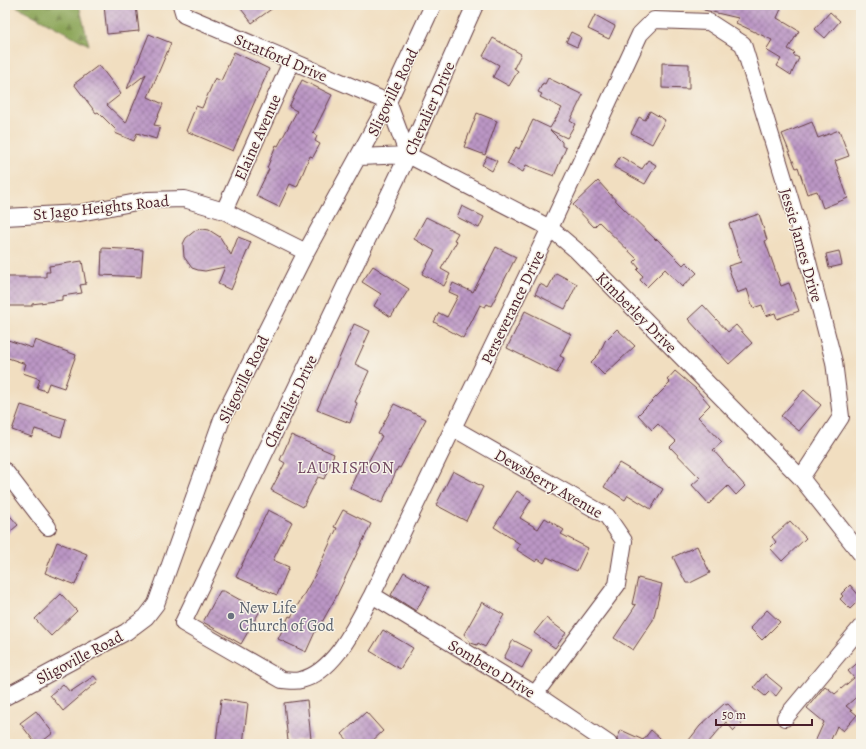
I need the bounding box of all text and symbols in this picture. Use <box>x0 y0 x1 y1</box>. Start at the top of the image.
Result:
street label: Stratford Drive <box>231 28 331 87</box>
street label: Sligoville Road <box>362 44 424 140</box>
street label: Chevalier Drive <box>399 58 460 159</box>
street label: Elaine Avenue <box>229 91 287 184</box>
street label: Jessie James Drive <box>774 186 828 305</box>
street label: St Jago Heights Road <box>32 190 171 226</box>
street label: Perseverance Drive <box>476 247 550 368</box>
street label: Kimberley Drive <box>591 267 682 358</box>
street label: Sligoville Road <box>213 331 275 427</box>
street label: Chevalier Drive <box>259 351 323 452</box>
street label: Dewsberry Avenue <box>490 444 607 524</box>
district label: LAURISTON <box>297 456 395 479</box>
place label: New Life Church of God <box>239 597 334 637</box>
marker: New Life Church of God <box>226 611 236 621</box>
street label: Sligoville Road <box>32 626 127 690</box>
street label: Sombero Drive <box>444 634 539 703</box>
scale bar <box>716 701 812 727</box>
text: 50 m <box>722 707 746 723</box>

